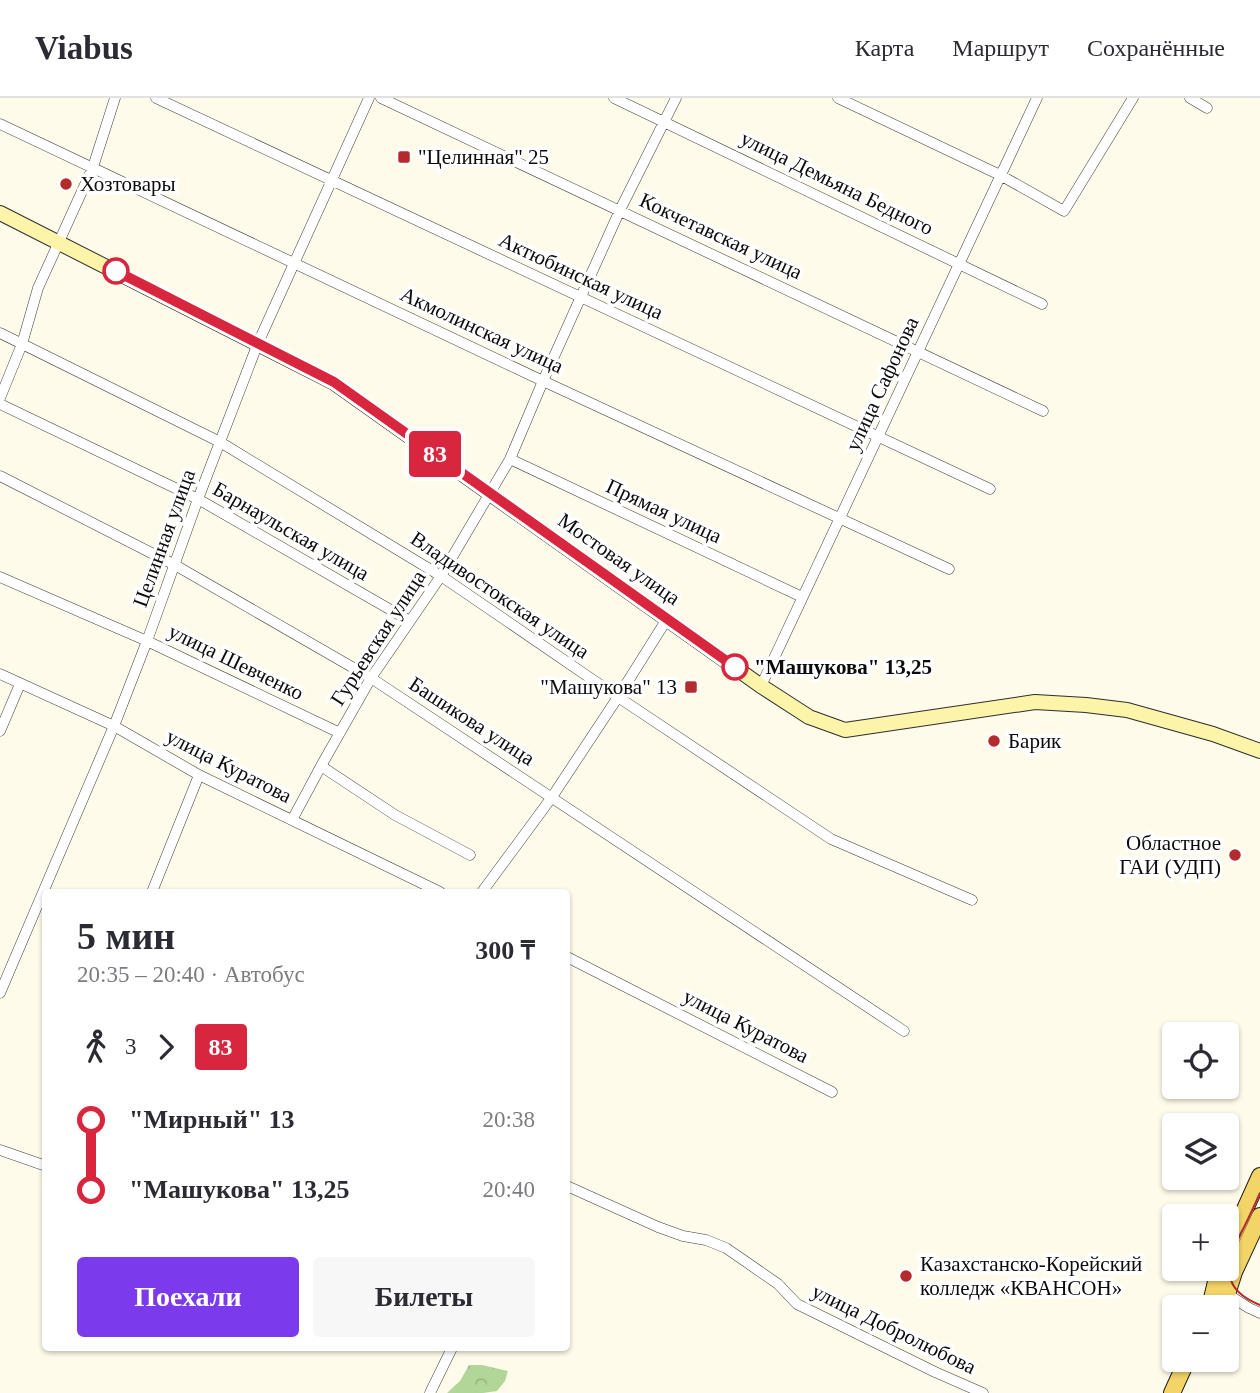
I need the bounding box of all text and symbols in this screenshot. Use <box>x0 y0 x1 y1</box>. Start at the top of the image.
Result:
text: Viabus <box>35 30 133 66</box>
text: Карта <box>855 35 914 61</box>
text: Маршрут <box>952 35 1049 61</box>
text: Сохранённые <box>1087 35 1225 61</box>
street label: улица Демьяна Бедного <box>737 126 937 240</box>
place label: "Целинная" 25 <box>418 145 549 169</box>
marker: "Целинная" 25 <box>396 149 412 165</box>
place label: Хозтовары <box>80 172 176 196</box>
marker: Хозтовары <box>58 176 74 192</box>
street label: Кокчетавская улица <box>636 188 807 284</box>
street label: Актюбинская улица <box>495 227 668 325</box>
unlabelled marker <box>103 258 129 284</box>
street label: Акмолинская улица <box>397 282 568 379</box>
street label: улица Сафонова <box>840 313 924 455</box>
line badge: 83 <box>404 431 466 477</box>
text: 83 <box>423 441 447 467</box>
street label: Целинная улица <box>128 465 200 610</box>
street label: Прямая улица <box>602 474 726 548</box>
street label: Барнаульская улица <box>209 477 374 586</box>
street label: Мостовая улица <box>553 508 685 610</box>
street label: Владивостокская улица <box>406 526 594 664</box>
street label: Гурьевская улица <box>325 565 431 710</box>
street label: улица Шевченко <box>164 619 308 705</box>
marker: "Машукова" 13,25 <box>722 654 748 680</box>
place label: "Машукова" 13,25 <box>754 655 932 679</box>
street label: Башикова улица <box>405 672 540 771</box>
place label: "Машукова" 13 <box>540 675 677 699</box>
marker: "Машукова" 13 <box>683 679 699 695</box>
street label: улица Куратова <box>162 724 296 808</box>
place label: Барик <box>1008 729 1062 753</box>
marker: Барик <box>986 733 1002 749</box>
place label: Областное ГАИ (УДП) <box>1119 831 1221 879</box>
marker: Областное ГАИ (УДП) <box>1227 847 1243 863</box>
text: 5 мин <box>77 915 175 957</box>
text: 300 ₸ <box>475 936 535 965</box>
text: 20:35 – 20:40 · Автобус <box>77 962 305 987</box>
street label: улица Куратова <box>679 984 813 1068</box>
map controls <box>1162 1022 1239 1372</box>
button: locate <box>1162 1022 1239 1099</box>
icon: walk <box>77 1028 115 1066</box>
icon: forward <box>147 1028 185 1066</box>
text: 3 <box>125 1034 137 1059</box>
text: 83 <box>209 1034 233 1060</box>
text: "Мирный" 13 <box>129 1105 295 1134</box>
text: 20:38 <box>483 1107 535 1132</box>
button: layers <box>1162 1113 1239 1190</box>
text: "Машукова" 13,25 <box>129 1175 349 1204</box>
text: 20:40 <box>483 1177 535 1202</box>
button: + <box>1162 1204 1239 1281</box>
place label: Казахстанско-Корейский колледж «КВАНСОН» <box>920 1252 1142 1300</box>
button: Поехали <box>77 1257 299 1337</box>
button: Билеты <box>313 1257 535 1337</box>
marker: Казахстанско-Корейский колледж «КВАНСОН» <box>898 1268 914 1284</box>
street label: улица Добролюбова <box>808 1279 981 1379</box>
button: − <box>1162 1295 1239 1372</box>

